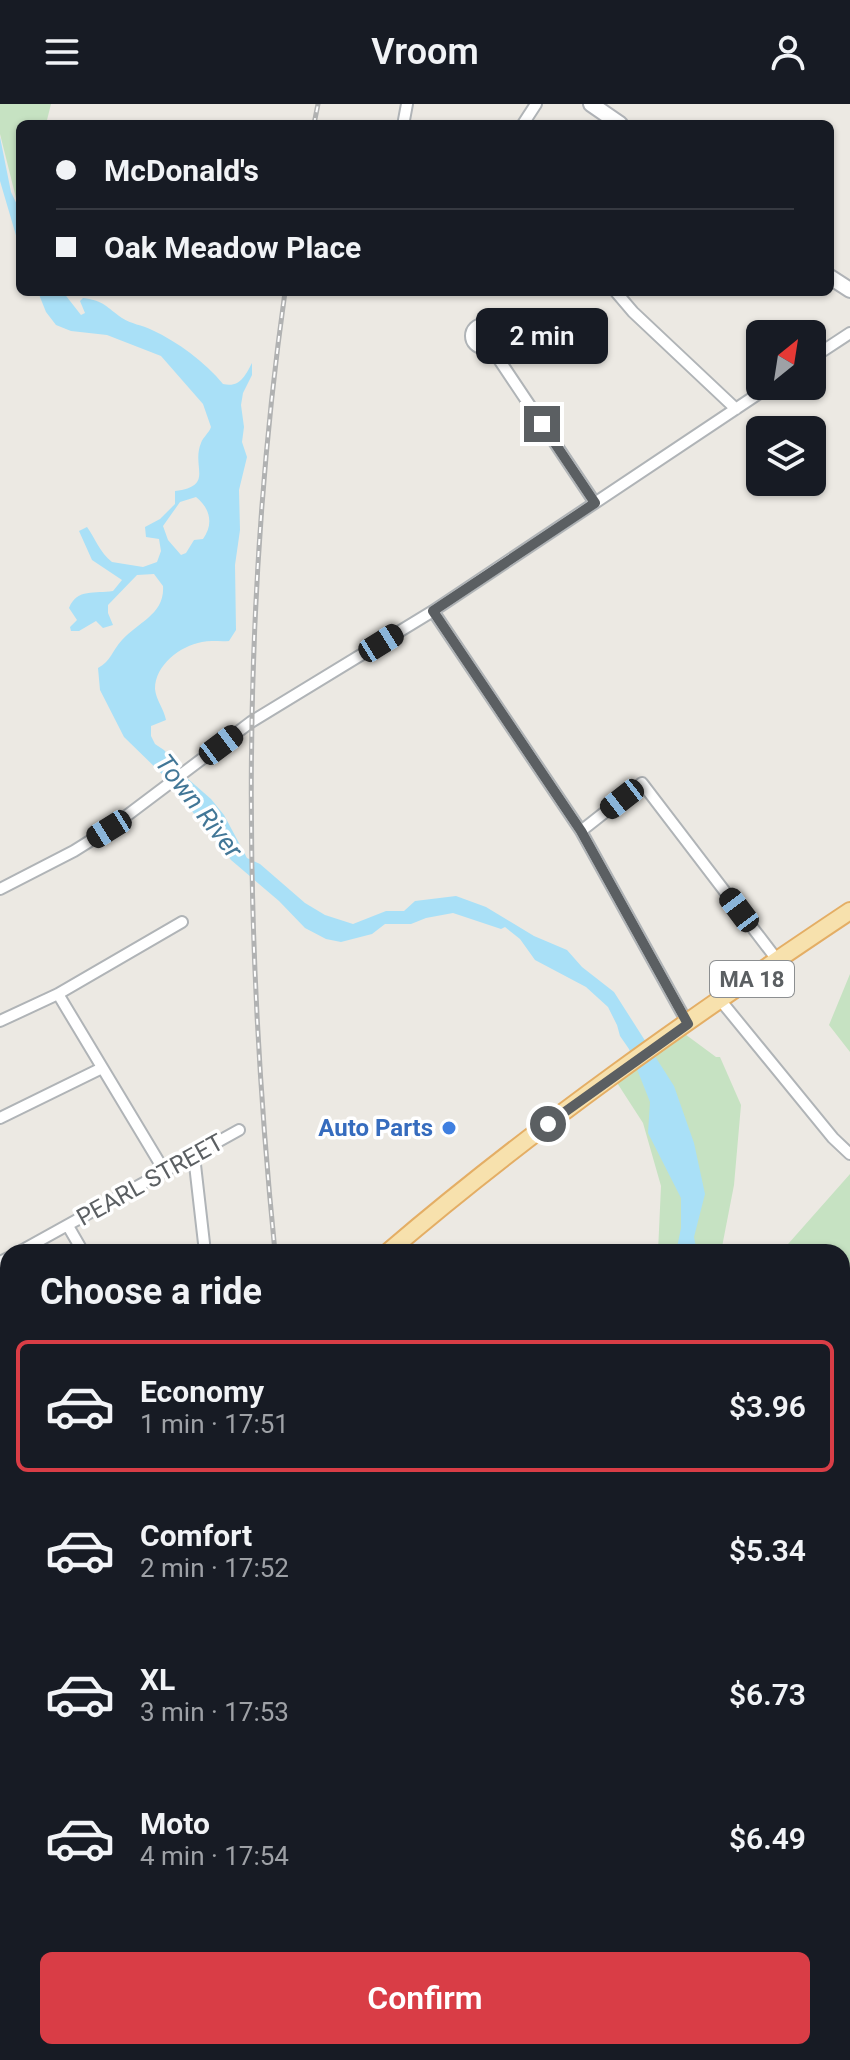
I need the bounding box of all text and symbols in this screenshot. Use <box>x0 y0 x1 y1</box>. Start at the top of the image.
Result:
icon: menu <box>40 30 84 74</box>
icon: person <box>766 30 810 74</box>
text: Vroom <box>371 31 479 73</box>
text: McDonald's <box>104 153 259 188</box>
text: Oak Meadow Place <box>104 230 361 265</box>
callout: 2 min <box>476 308 608 364</box>
north arrow <box>746 320 826 400</box>
map controls <box>746 320 826 496</box>
text: 2 min <box>509 321 575 351</box>
route end <box>524 406 560 442</box>
button: layers <box>746 416 826 496</box>
car <box>354 620 408 666</box>
car <box>195 721 247 769</box>
water label: Town River <box>149 748 250 865</box>
car <box>596 775 648 823</box>
car <box>82 806 136 852</box>
car <box>715 884 763 936</box>
road number: MA 18 <box>710 961 794 997</box>
route start <box>530 1106 566 1142</box>
place label: Auto Parts <box>318 1114 433 1142</box>
marker: Auto Parts <box>440 1119 458 1137</box>
street label: PEARL STREET <box>72 1128 228 1232</box>
text: Choose a ride <box>40 1271 262 1313</box>
icon: car <box>44 1370 116 1442</box>
text: Economy <box>140 1374 264 1409</box>
text: $3.96 <box>729 1389 806 1424</box>
text: 1 min · 17:51 <box>140 1409 289 1439</box>
icon: car <box>44 1514 116 1586</box>
text: Comfort <box>140 1518 252 1553</box>
text: $5.34 <box>729 1533 806 1568</box>
text: 2 min · 17:52 <box>140 1553 289 1583</box>
icon: car <box>44 1658 116 1730</box>
text: XL <box>140 1662 175 1697</box>
text: $6.73 <box>729 1677 806 1712</box>
text: 3 min · 17:53 <box>140 1697 289 1727</box>
icon: car <box>44 1802 116 1874</box>
text: Moto <box>140 1806 210 1841</box>
text: $6.49 <box>729 1821 806 1856</box>
text: 4 min · 17:54 <box>140 1841 289 1871</box>
button: Confirm <box>40 1952 810 2044</box>

